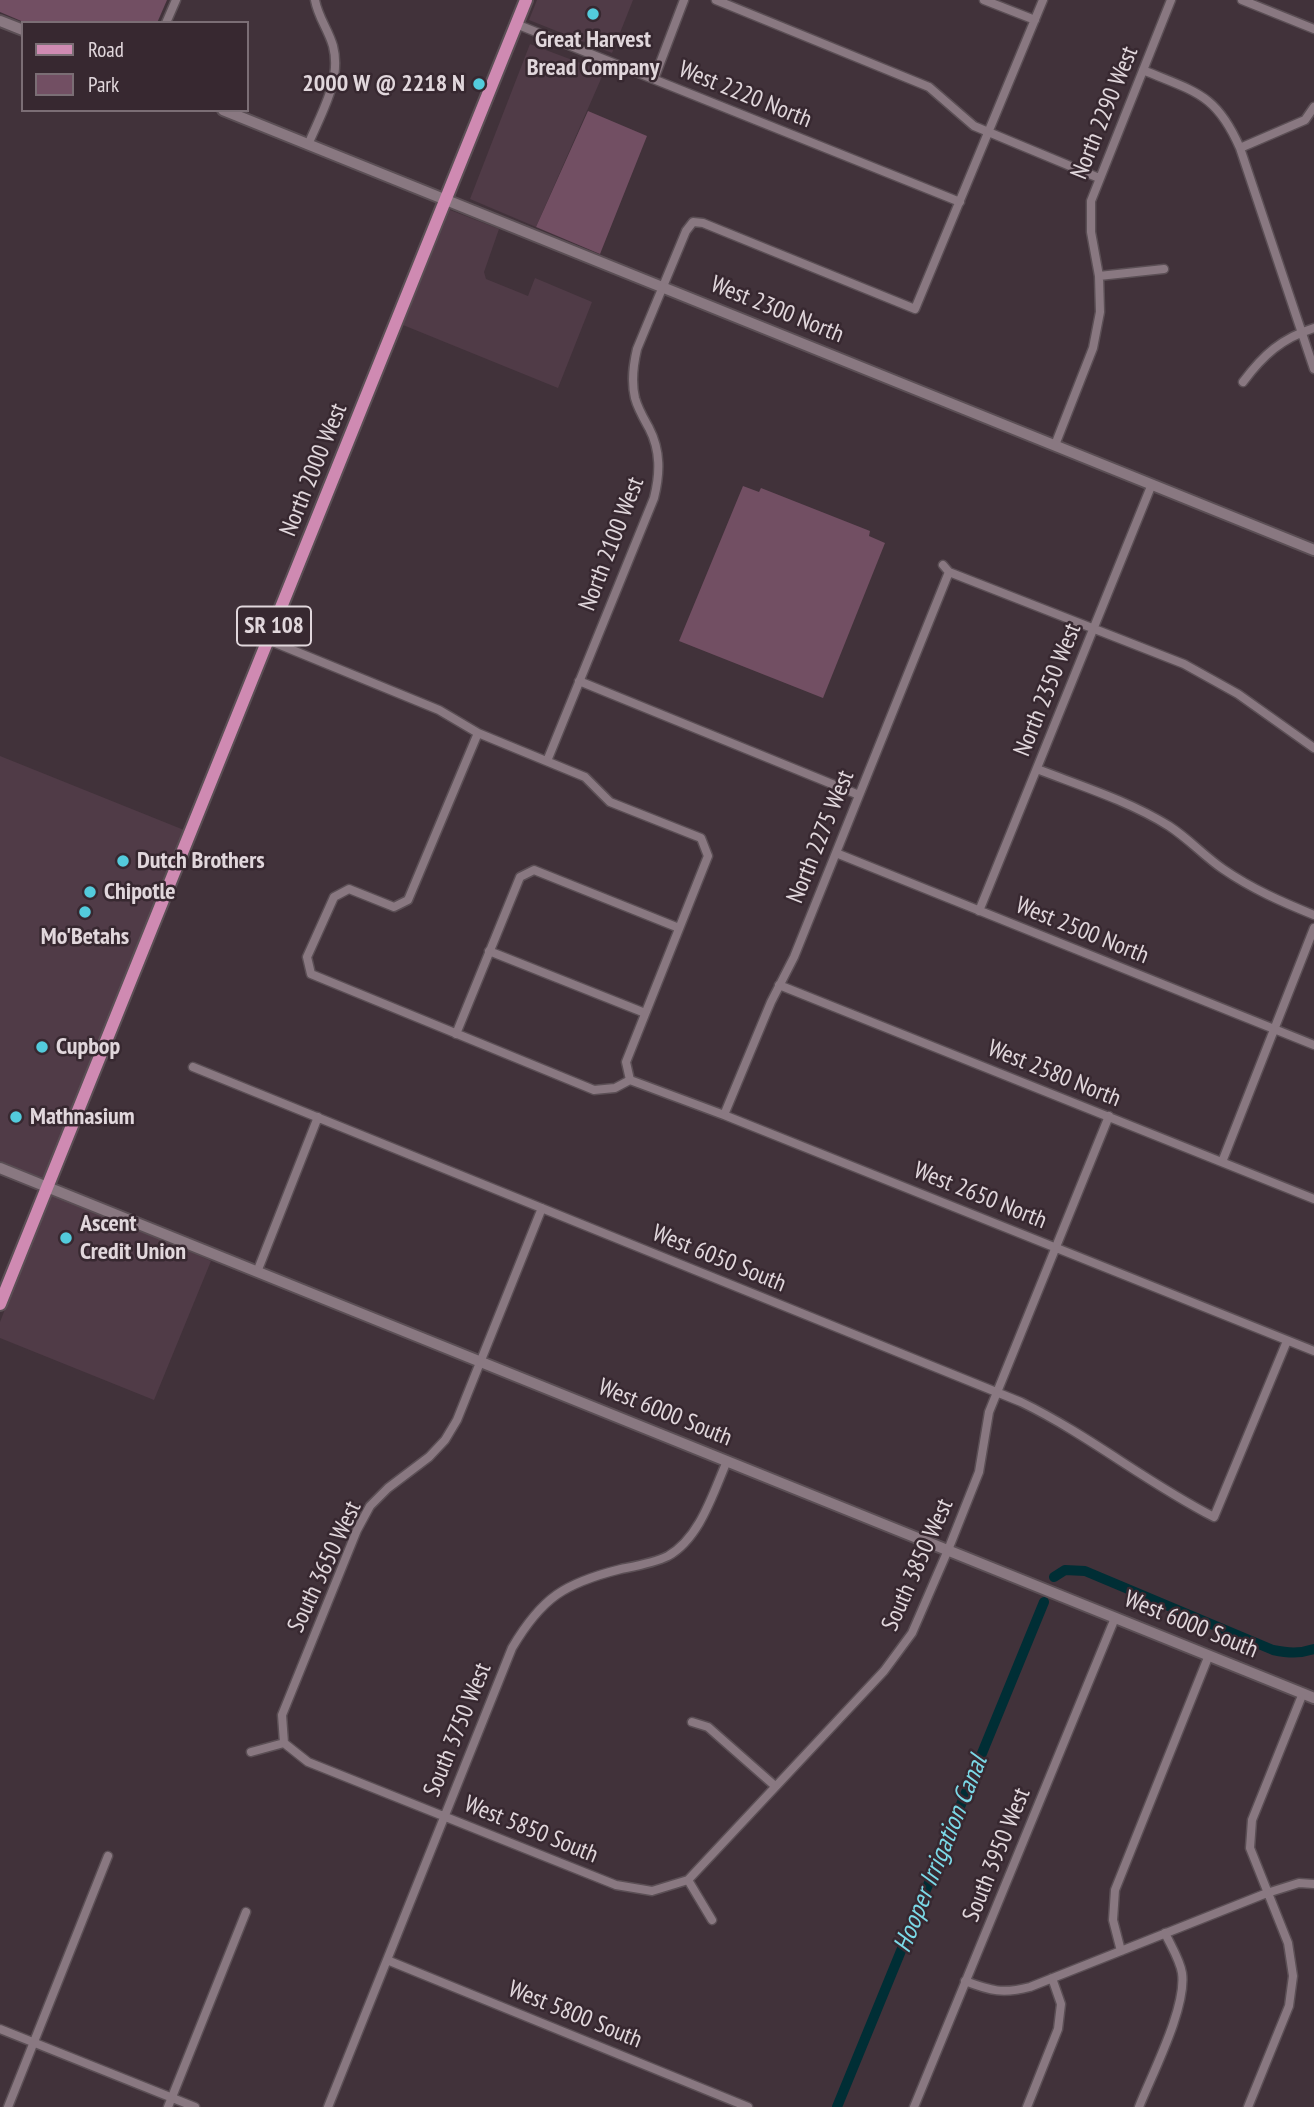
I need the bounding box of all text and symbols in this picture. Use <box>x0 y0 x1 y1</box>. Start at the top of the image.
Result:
marker: Great Harvest Bread Company <box>585 6 601 22</box>
legend <box>21 21 248 112</box>
place label: Great Harvest Bread Company <box>527 26 659 82</box>
text: Road <box>88 36 124 63</box>
street label: North 2290 West <box>1065 42 1145 184</box>
street label: West 2220 North <box>674 55 816 135</box>
place label: 2000 W @ 2218 N <box>302 70 465 98</box>
text: Park <box>88 71 119 98</box>
marker: 2000 W @ 2218 N <box>471 76 487 92</box>
street label: West 2300 North <box>706 270 848 350</box>
street label: North 2000 West <box>274 399 354 541</box>
street label: North 2100 West <box>573 473 651 615</box>
road number: SR 108 <box>237 606 311 646</box>
street label: North 2350 West <box>1008 619 1088 761</box>
street label: North 2275 West <box>781 766 861 908</box>
place label: Dutch Brothers <box>137 847 265 875</box>
marker: Dutch Brothers <box>115 853 131 869</box>
place label: Chipotle <box>104 878 176 906</box>
marker: Chipotle <box>82 884 98 900</box>
street label: West 2500 North <box>1011 891 1153 971</box>
marker: Mo'Betahs <box>77 904 93 920</box>
place label: Mo'Betahs <box>41 923 129 951</box>
place label: Cupbop <box>56 1033 120 1061</box>
street label: West 2580 North <box>983 1034 1125 1114</box>
marker: Cupbop <box>34 1039 50 1055</box>
place label: Mathnasium <box>30 1103 135 1131</box>
marker: Mathnasium <box>8 1109 24 1125</box>
street label: West 2650 North <box>909 1156 1051 1236</box>
place label: Ascent Credit Union <box>80 1210 186 1266</box>
street label: West 6050 South <box>648 1219 790 1299</box>
marker: Ascent Credit Union <box>58 1230 74 1246</box>
street label: West 6000 South <box>594 1373 736 1453</box>
street label: South 3850 West <box>876 1495 960 1635</box>
street label: South 3650 West <box>282 1497 368 1637</box>
street label: West 6000 South <box>1120 1585 1262 1665</box>
street label: South 3750 West <box>418 1659 498 1801</box>
water label: Hooper Irrigation Canal <box>887 1751 995 1957</box>
street label: South 3950 West <box>957 1784 1037 1926</box>
street label: West 5850 South <box>460 1790 602 1870</box>
street label: West 5800 South <box>504 1975 646 2055</box>

